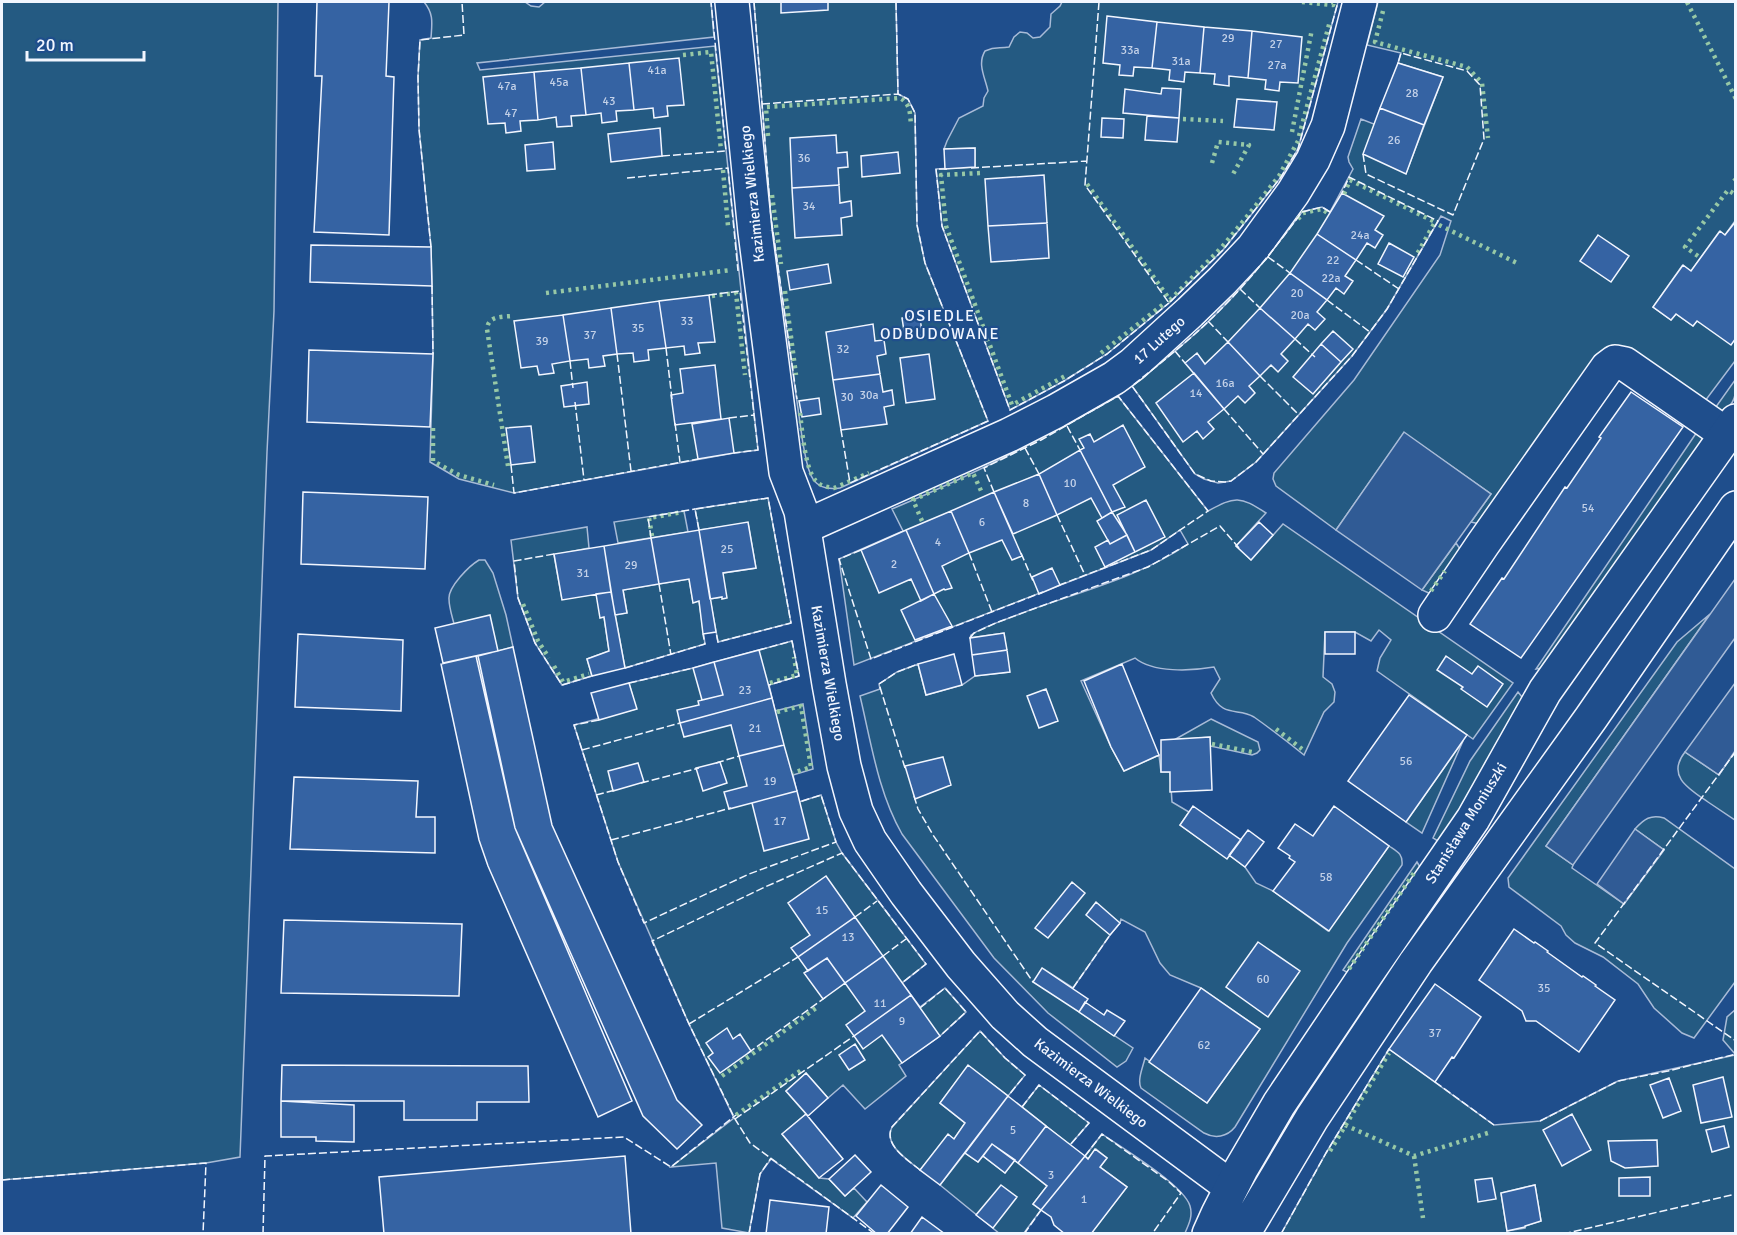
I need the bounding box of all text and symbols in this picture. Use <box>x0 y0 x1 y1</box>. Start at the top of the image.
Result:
scale bar <box>27 24 144 62</box>
house number: 29 <box>1222 31 1234 46</box>
text: 20 m <box>36 34 74 56</box>
house number: 27 <box>1270 37 1282 52</box>
house number: 33a <box>1120 43 1140 58</box>
house number: 31a <box>1171 54 1191 69</box>
house number: 27a <box>1267 58 1287 73</box>
house number: 41a <box>647 63 667 78</box>
house number: 45a <box>549 75 569 90</box>
house number: 47a <box>497 79 517 94</box>
house number: 28 <box>1406 86 1418 101</box>
house number: 43 <box>603 94 615 109</box>
house number: 47 <box>505 106 517 121</box>
street label: Kazimierza Wielkiego <box>736 124 768 263</box>
house number: 26 <box>1388 133 1400 148</box>
house number: 36 <box>798 151 810 166</box>
house number: 34 <box>803 199 816 214</box>
house number: 24a <box>1350 228 1370 243</box>
house number: 22 <box>1327 253 1339 268</box>
house number: 22a <box>1321 271 1341 286</box>
house number: 20 <box>1291 286 1303 301</box>
district label: OSIEDLE ODBUDOWANE <box>880 306 1000 344</box>
house number: 20a <box>1290 308 1310 323</box>
street label: 17 Lutego <box>1129 312 1189 368</box>
house number: 33 <box>681 314 693 329</box>
house number: 35 <box>632 321 644 336</box>
house number: 37 <box>584 328 596 343</box>
house number: 39 <box>536 334 548 349</box>
house number: 32 <box>837 342 849 357</box>
house number: 16a <box>1215 376 1235 391</box>
house number: 14 <box>1190 386 1203 401</box>
house number: 30a <box>859 388 879 403</box>
house number: 30 <box>841 390 853 405</box>
house number: 10 <box>1064 476 1076 491</box>
house number: 8 <box>1023 496 1029 511</box>
house number: 54 <box>1582 501 1595 516</box>
house number: 6 <box>979 515 985 530</box>
house number: 4 <box>935 535 942 550</box>
house number: 25 <box>721 542 733 557</box>
house number: 2 <box>891 557 897 572</box>
house number: 29 <box>625 558 637 573</box>
house number: 31 <box>577 566 589 581</box>
street label: Kazimierza Wielkiego <box>807 604 849 742</box>
house number: 23 <box>739 683 751 698</box>
house number: 21 <box>749 721 761 736</box>
house number: 56 <box>1400 754 1412 769</box>
street label: Stanisława Moniuszki <box>1421 759 1511 887</box>
house number: 19 <box>764 774 776 789</box>
house number: 17 <box>774 814 786 829</box>
house number: 58 <box>1320 870 1332 885</box>
house number: 15 <box>816 903 828 918</box>
house number: 13 <box>842 930 854 945</box>
house number: 60 <box>1257 972 1269 987</box>
house number: 35 <box>1538 981 1550 996</box>
house number: 11 <box>874 996 886 1011</box>
house number: 9 <box>899 1014 905 1029</box>
house number: 37 <box>1429 1026 1441 1041</box>
street label: Kazimierza Wielkiego <box>1031 1034 1151 1132</box>
house number: 62 <box>1198 1038 1210 1053</box>
house number: 5 <box>1010 1123 1016 1138</box>
house number: 3 <box>1048 1168 1054 1183</box>
house number: 1 <box>1081 1192 1087 1207</box>

